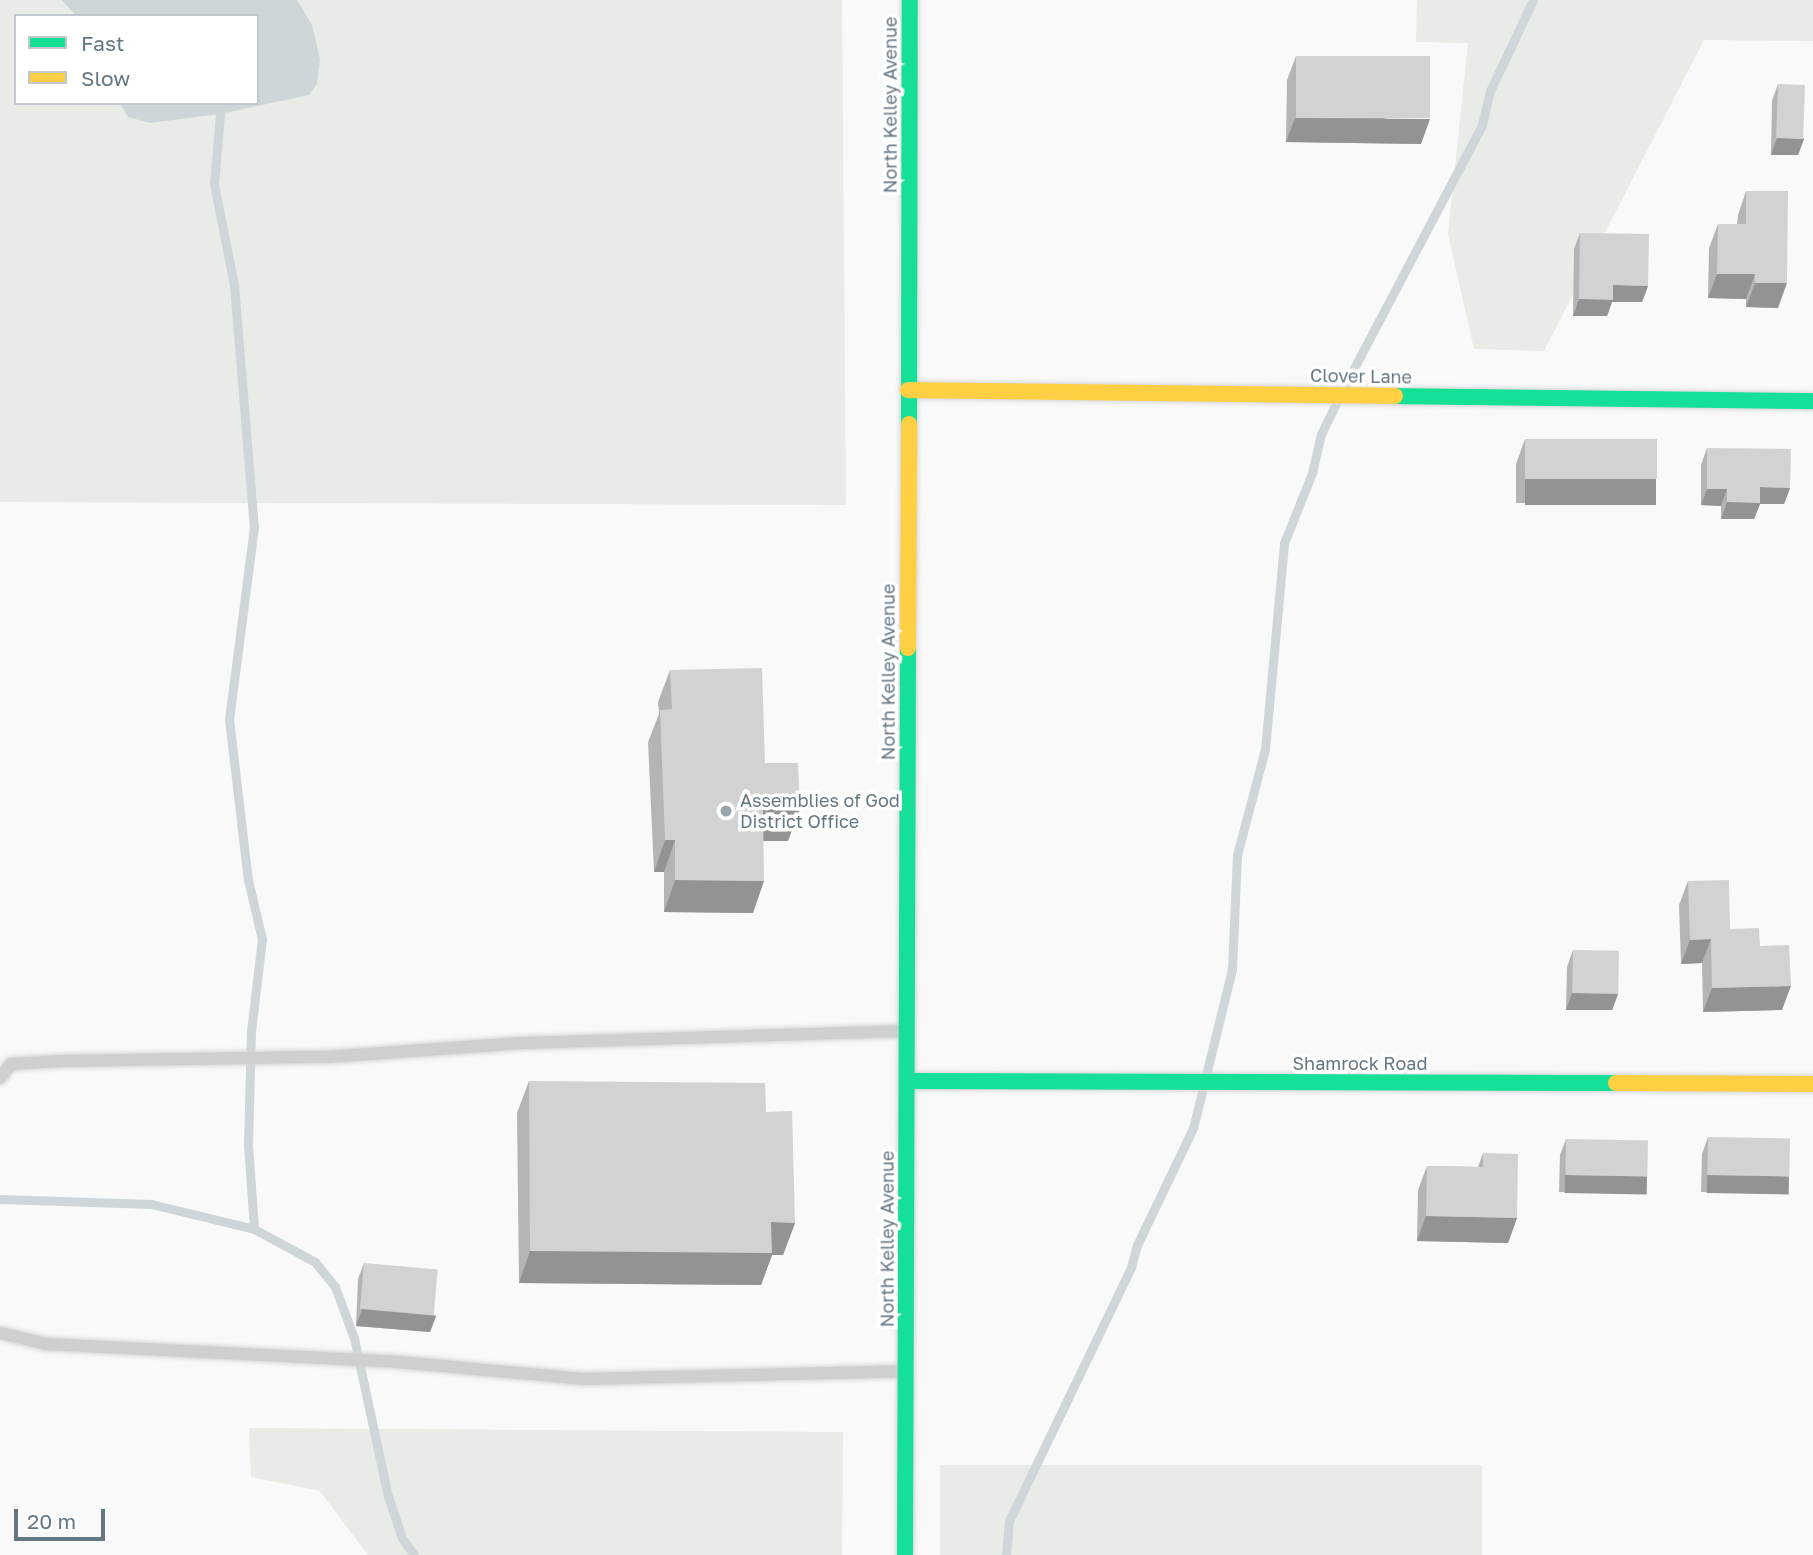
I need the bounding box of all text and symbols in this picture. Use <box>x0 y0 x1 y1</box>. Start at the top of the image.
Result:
legend <box>14 14 259 105</box>
street label: North Kelley Avenue <box>879 17 901 193</box>
text: Fast <box>81 30 124 56</box>
text: Slow <box>81 65 130 91</box>
street label: Clover Lane <box>1310 364 1412 388</box>
street label: North Kelley Avenue <box>877 584 899 760</box>
place label: Assemblies of God District Office <box>740 790 900 832</box>
marker: Assemblies of God District Office <box>718 803 734 819</box>
street label: Shamrock Road <box>1293 1052 1427 1074</box>
street label: North Kelley Avenue <box>876 1151 898 1327</box>
scale bar <box>18 1496 108 1540</box>
text: 20 m <box>27 1508 76 1534</box>

